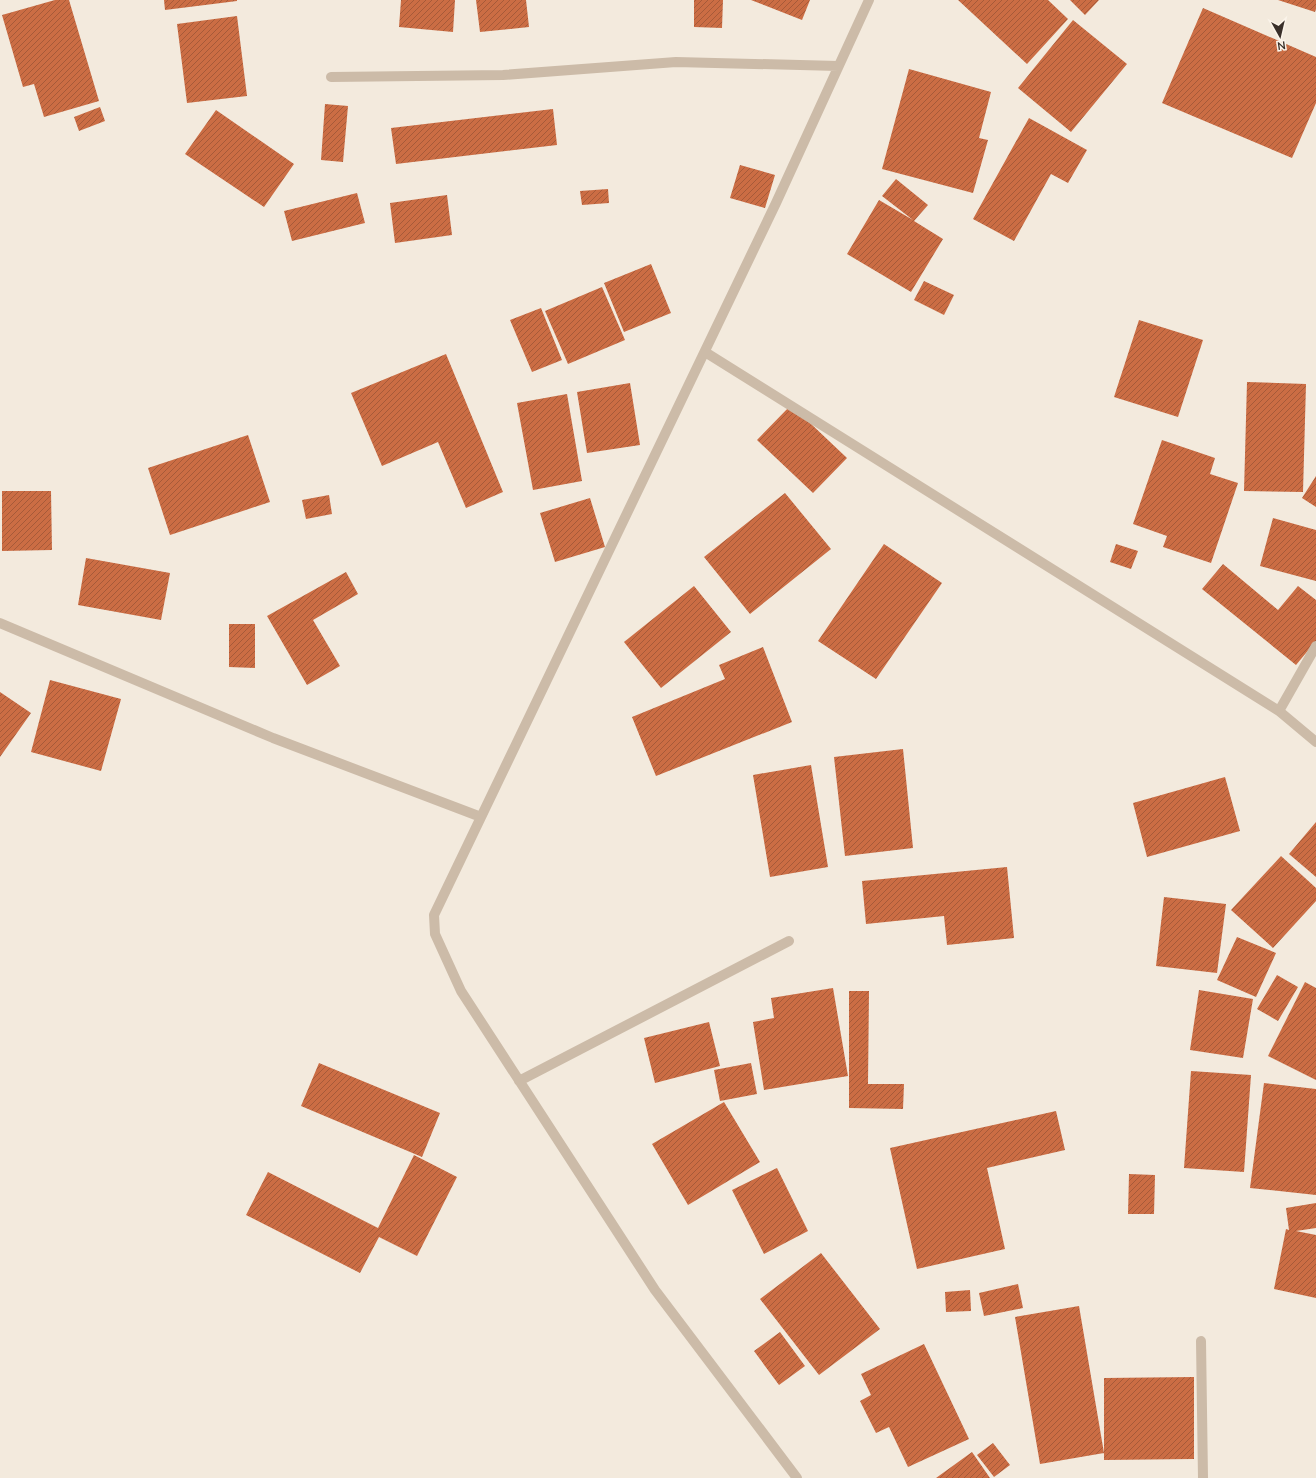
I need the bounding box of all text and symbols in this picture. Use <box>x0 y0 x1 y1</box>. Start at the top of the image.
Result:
north arrow <box>1260 16 1300 56</box>
text: N <box>1276 37 1286 53</box>

